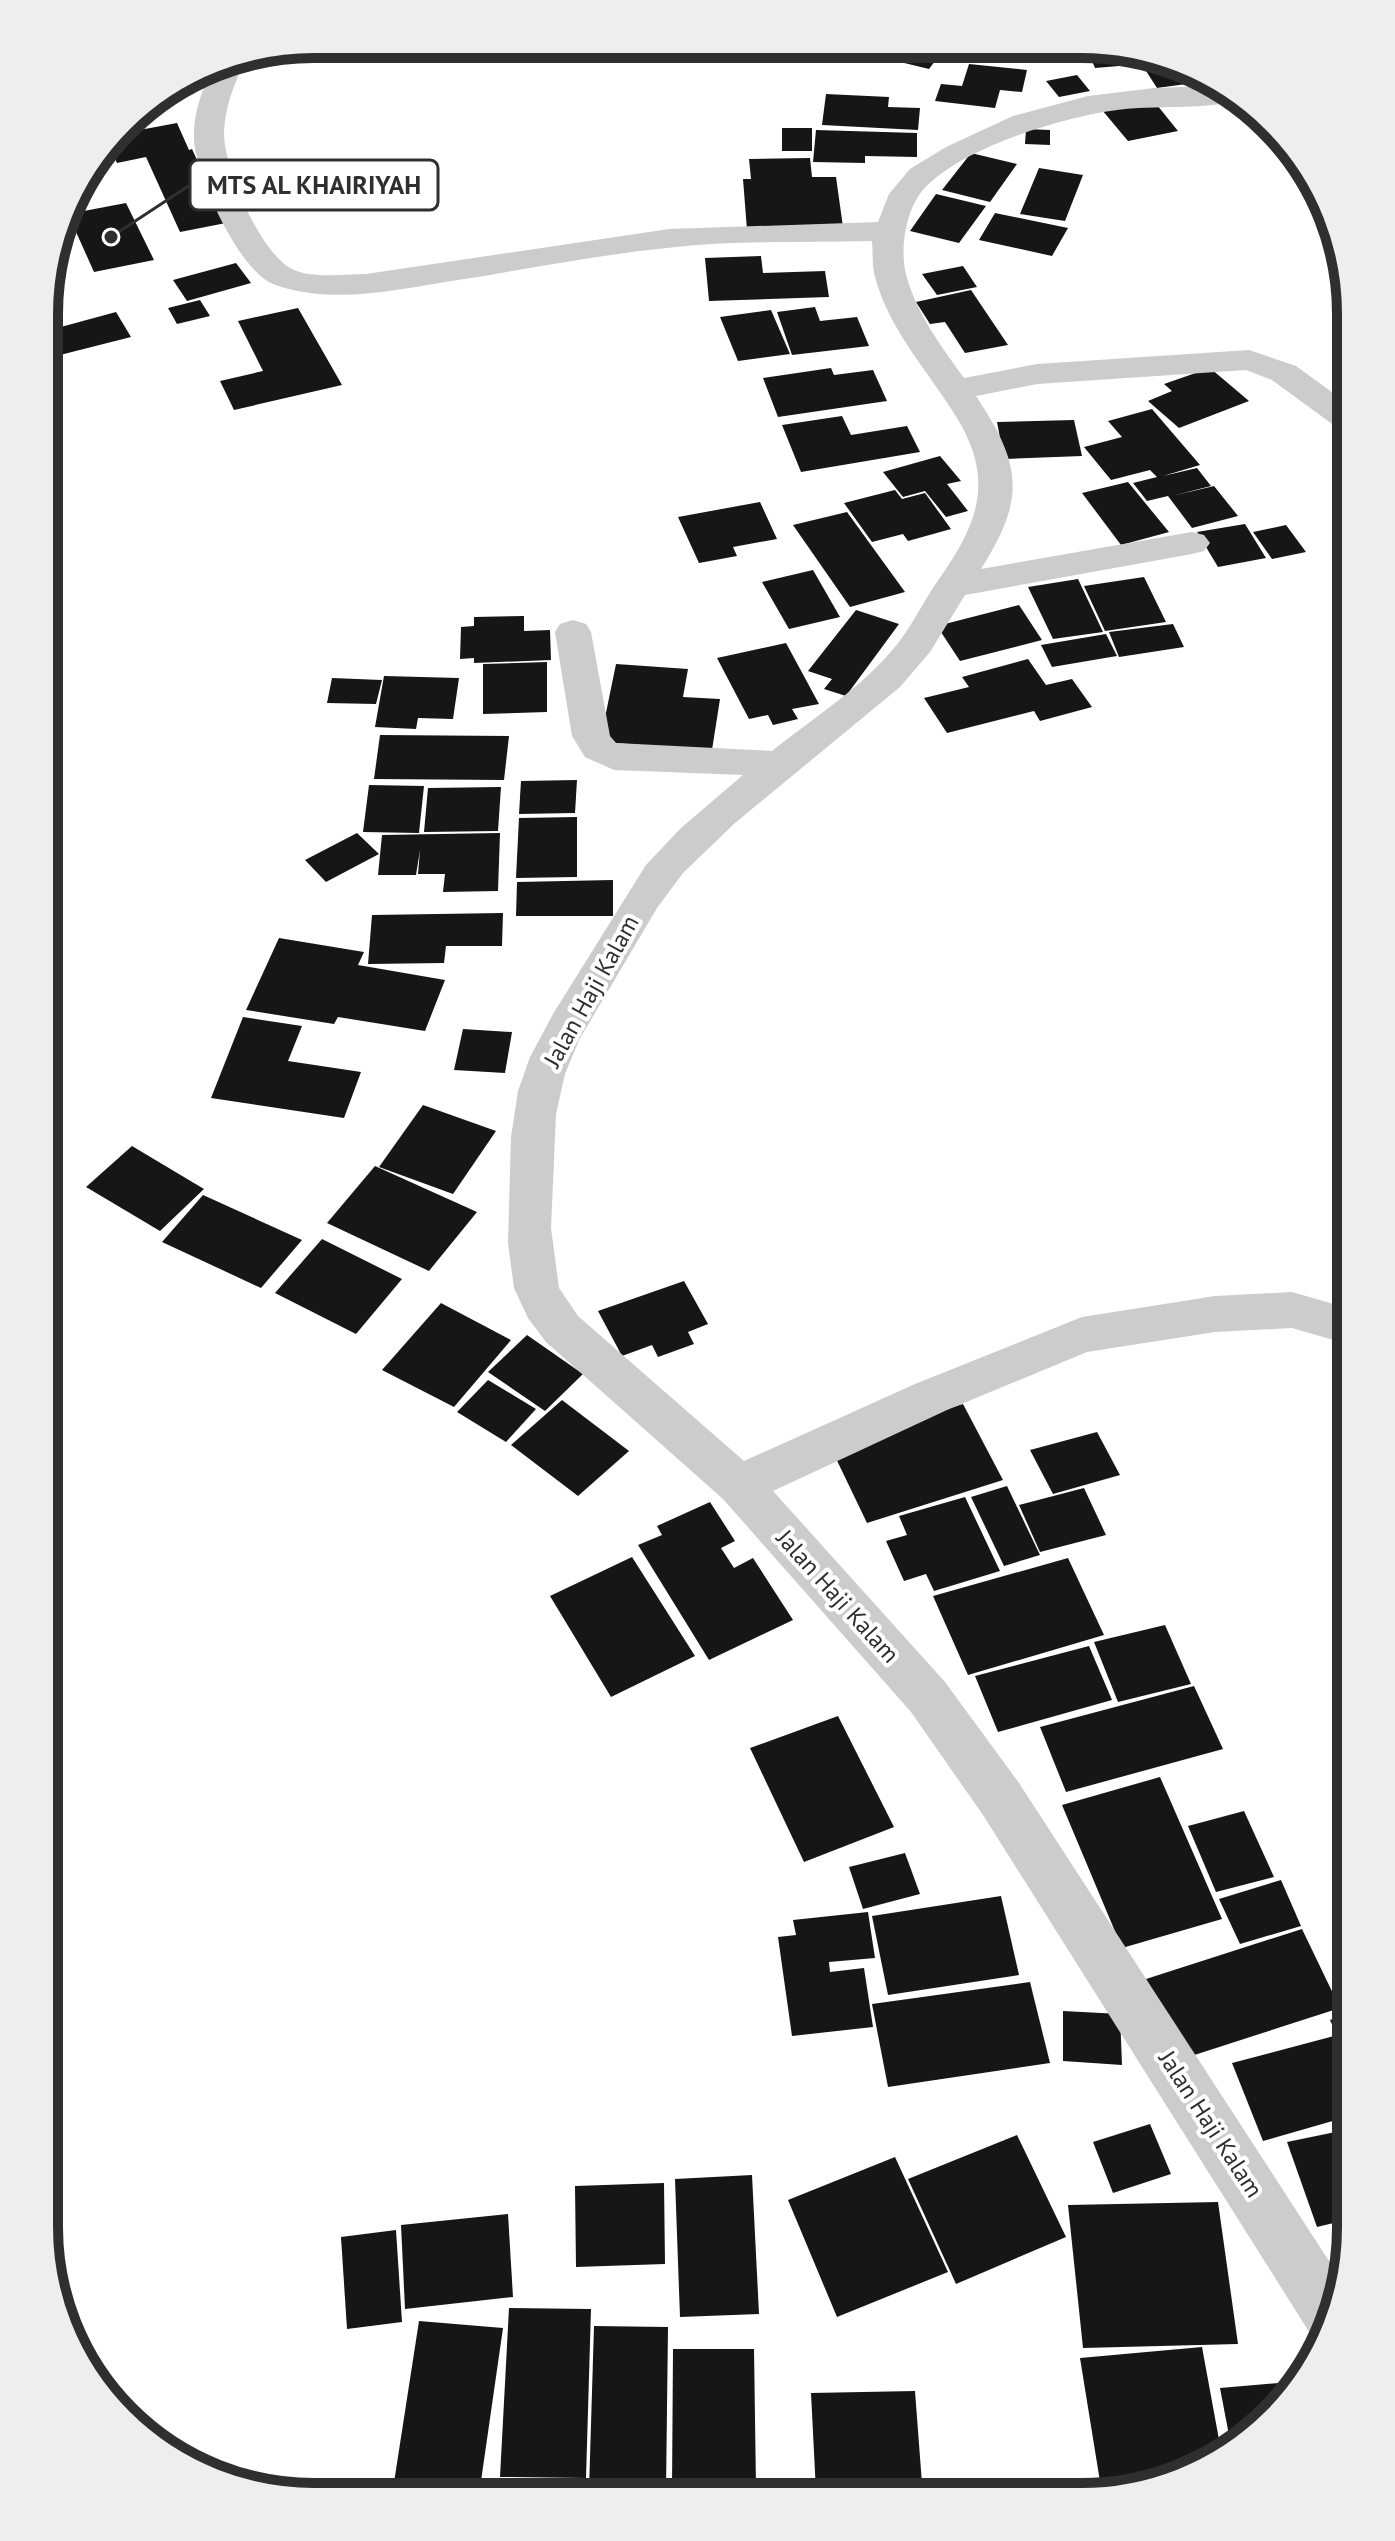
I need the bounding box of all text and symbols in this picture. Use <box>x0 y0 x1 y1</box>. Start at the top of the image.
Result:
callout: MTS AL KHAIRIYAH <box>190 160 438 210</box>
text: MTS AL KHAIRIYAH <box>207 168 421 201</box>
street label: Jalan Haji Kalam <box>536 910 645 1073</box>
street label: Jalan Haji Kalam <box>769 1522 906 1669</box>
street label: Jalan Haji Kalam <box>1151 2044 1270 2203</box>

